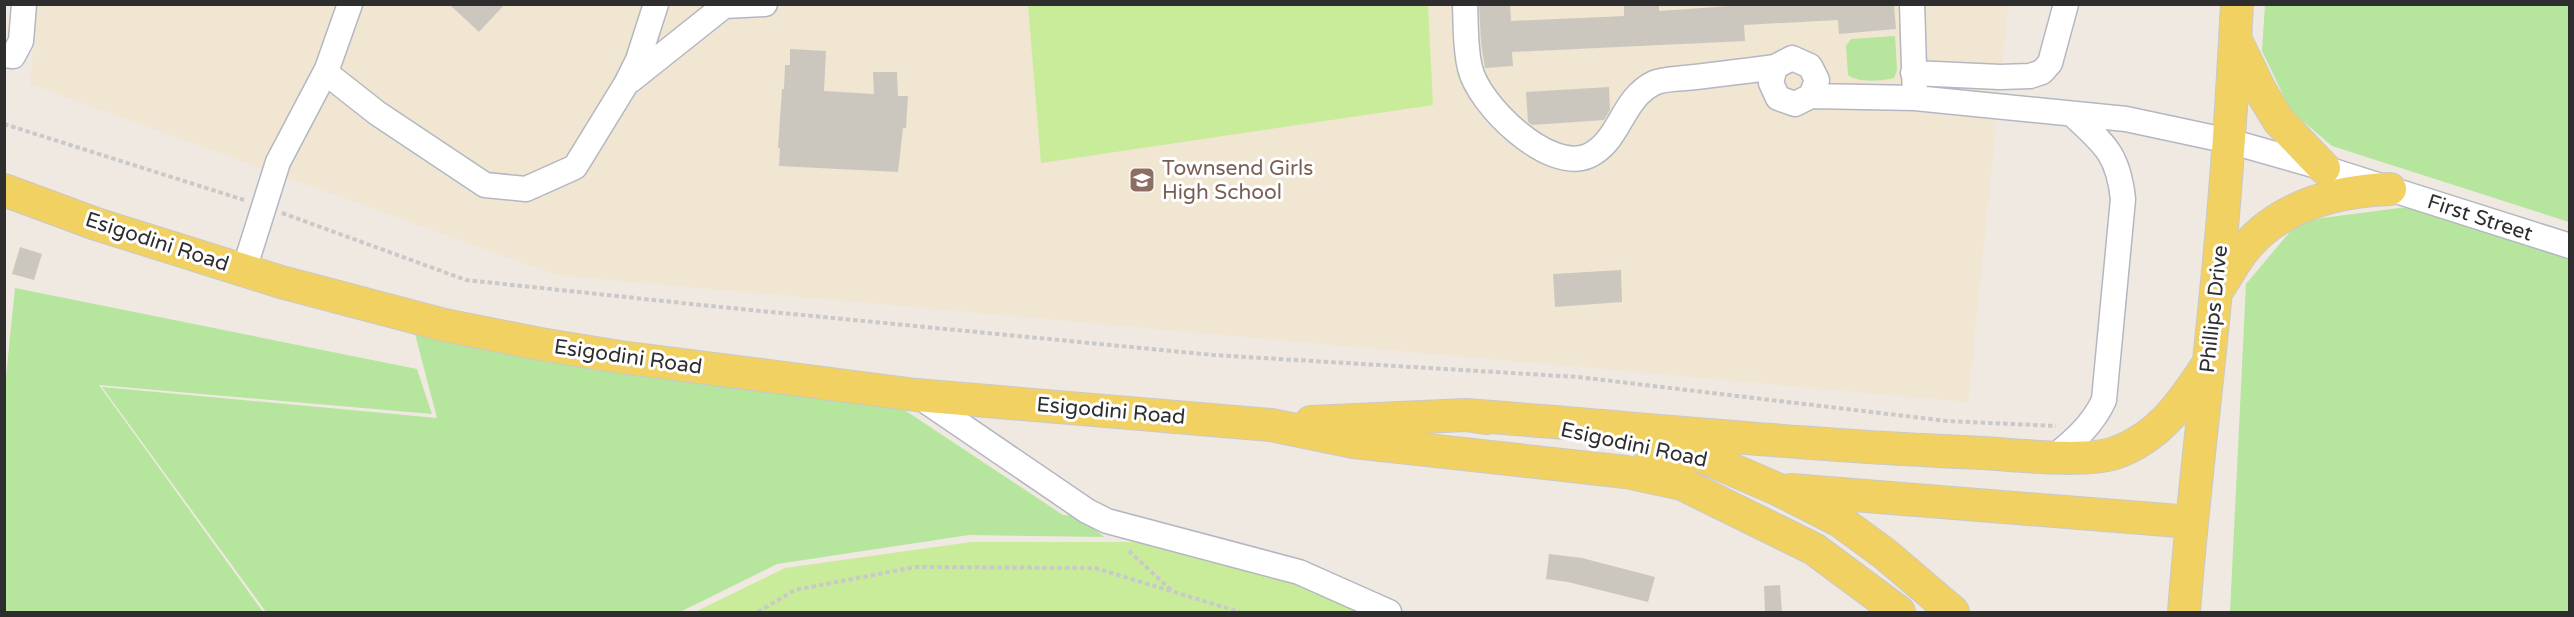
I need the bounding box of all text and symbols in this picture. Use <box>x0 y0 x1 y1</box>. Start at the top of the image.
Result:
place label: Townsend Girls High School <box>1162 156 1313 205</box>
school or university icon: Townsend Girls High School <box>1127 165 1157 195</box>
street label: First Street <box>2424 189 2536 247</box>
street label: Esigodini Road <box>82 207 232 277</box>
street label: Phillips Drive <box>2195 244 2233 374</box>
street label: Esigodini Road <box>552 334 704 380</box>
street label: Esigodini Road <box>1036 392 1186 430</box>
street label: Esigodini Road <box>1558 417 1710 473</box>

